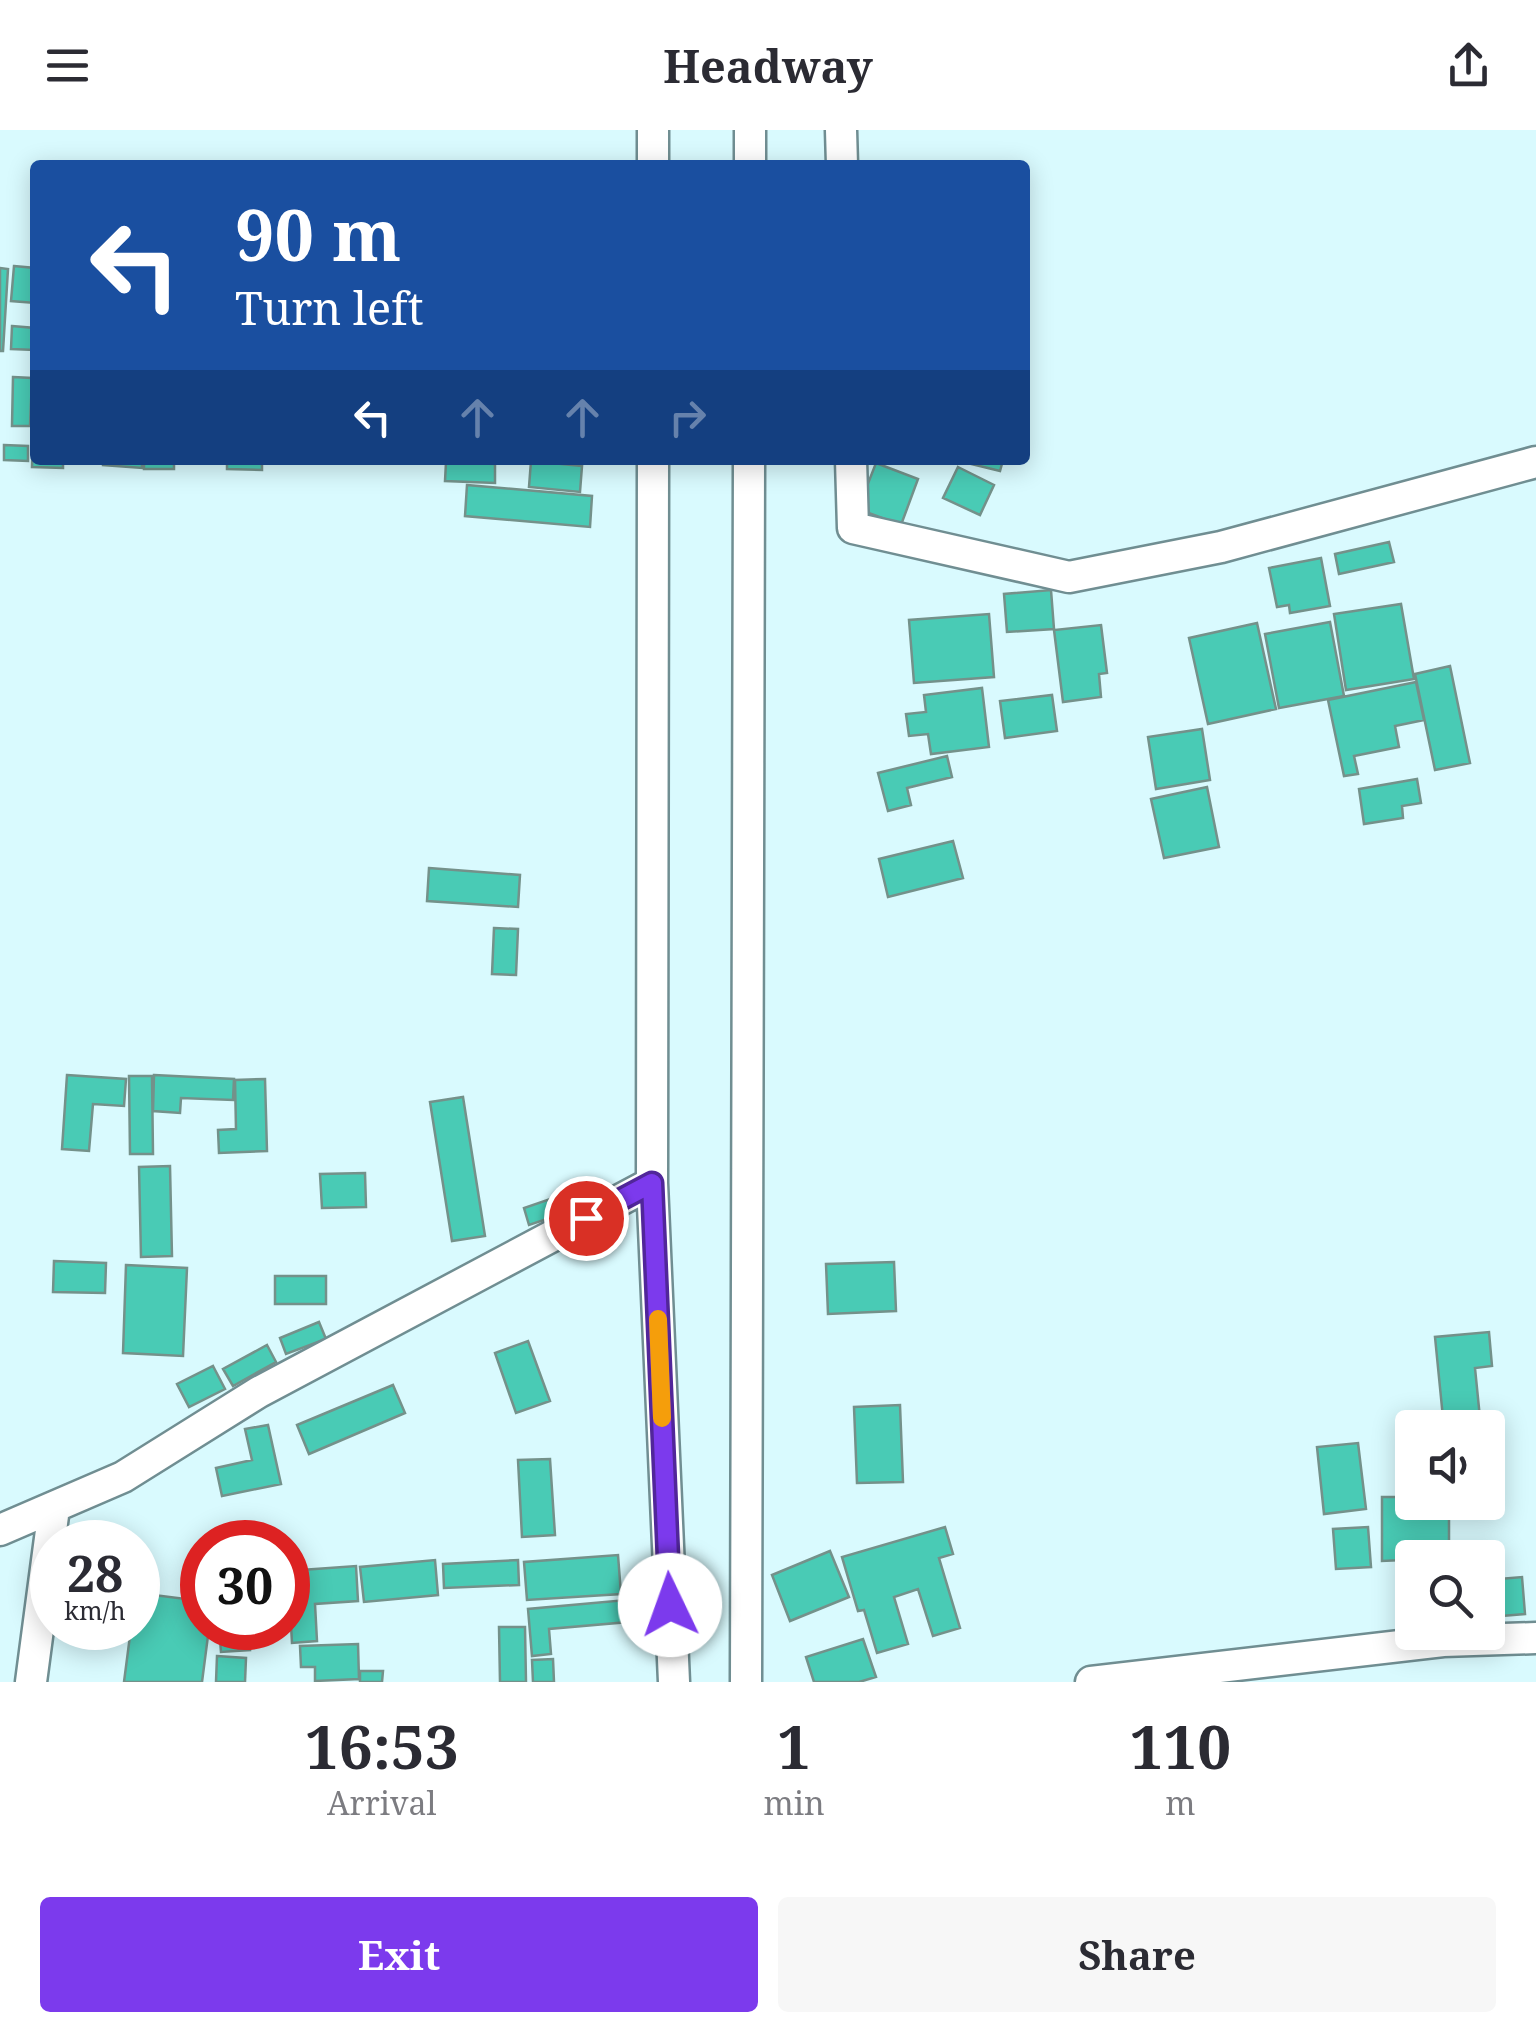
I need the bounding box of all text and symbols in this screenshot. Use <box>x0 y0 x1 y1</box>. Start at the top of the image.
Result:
text: Headway <box>663 35 873 96</box>
icon: menu <box>40 38 95 93</box>
icon: share <box>1441 38 1496 93</box>
text: 90 m <box>235 186 401 282</box>
icon: left <box>70 200 200 330</box>
text: Turn left <box>235 277 424 338</box>
icon: left <box>345 390 400 445</box>
icon: ahead <box>450 390 505 445</box>
icon: ahead <box>555 390 610 445</box>
icon: right <box>660 390 715 445</box>
pin <box>544 1176 629 1261</box>
icon: arrive <box>559 1191 614 1246</box>
map controls <box>1395 1410 1505 1650</box>
button: sound <box>1395 1410 1505 1520</box>
speed limit sign: 30 <box>180 1520 310 1650</box>
text: 28 <box>67 1539 123 1607</box>
button: search <box>1395 1540 1505 1650</box>
position arrow <box>618 1553 722 1657</box>
text: km/h <box>64 1593 126 1627</box>
text: 16:53 <box>305 1705 459 1787</box>
text: 1 <box>777 1705 811 1787</box>
text: 110 <box>1129 1705 1231 1787</box>
text: Arrival <box>327 1781 436 1824</box>
text: min <box>764 1781 825 1824</box>
text: m <box>1165 1781 1195 1824</box>
button: Exit <box>40 1897 758 2012</box>
button: Share <box>778 1897 1496 2012</box>

